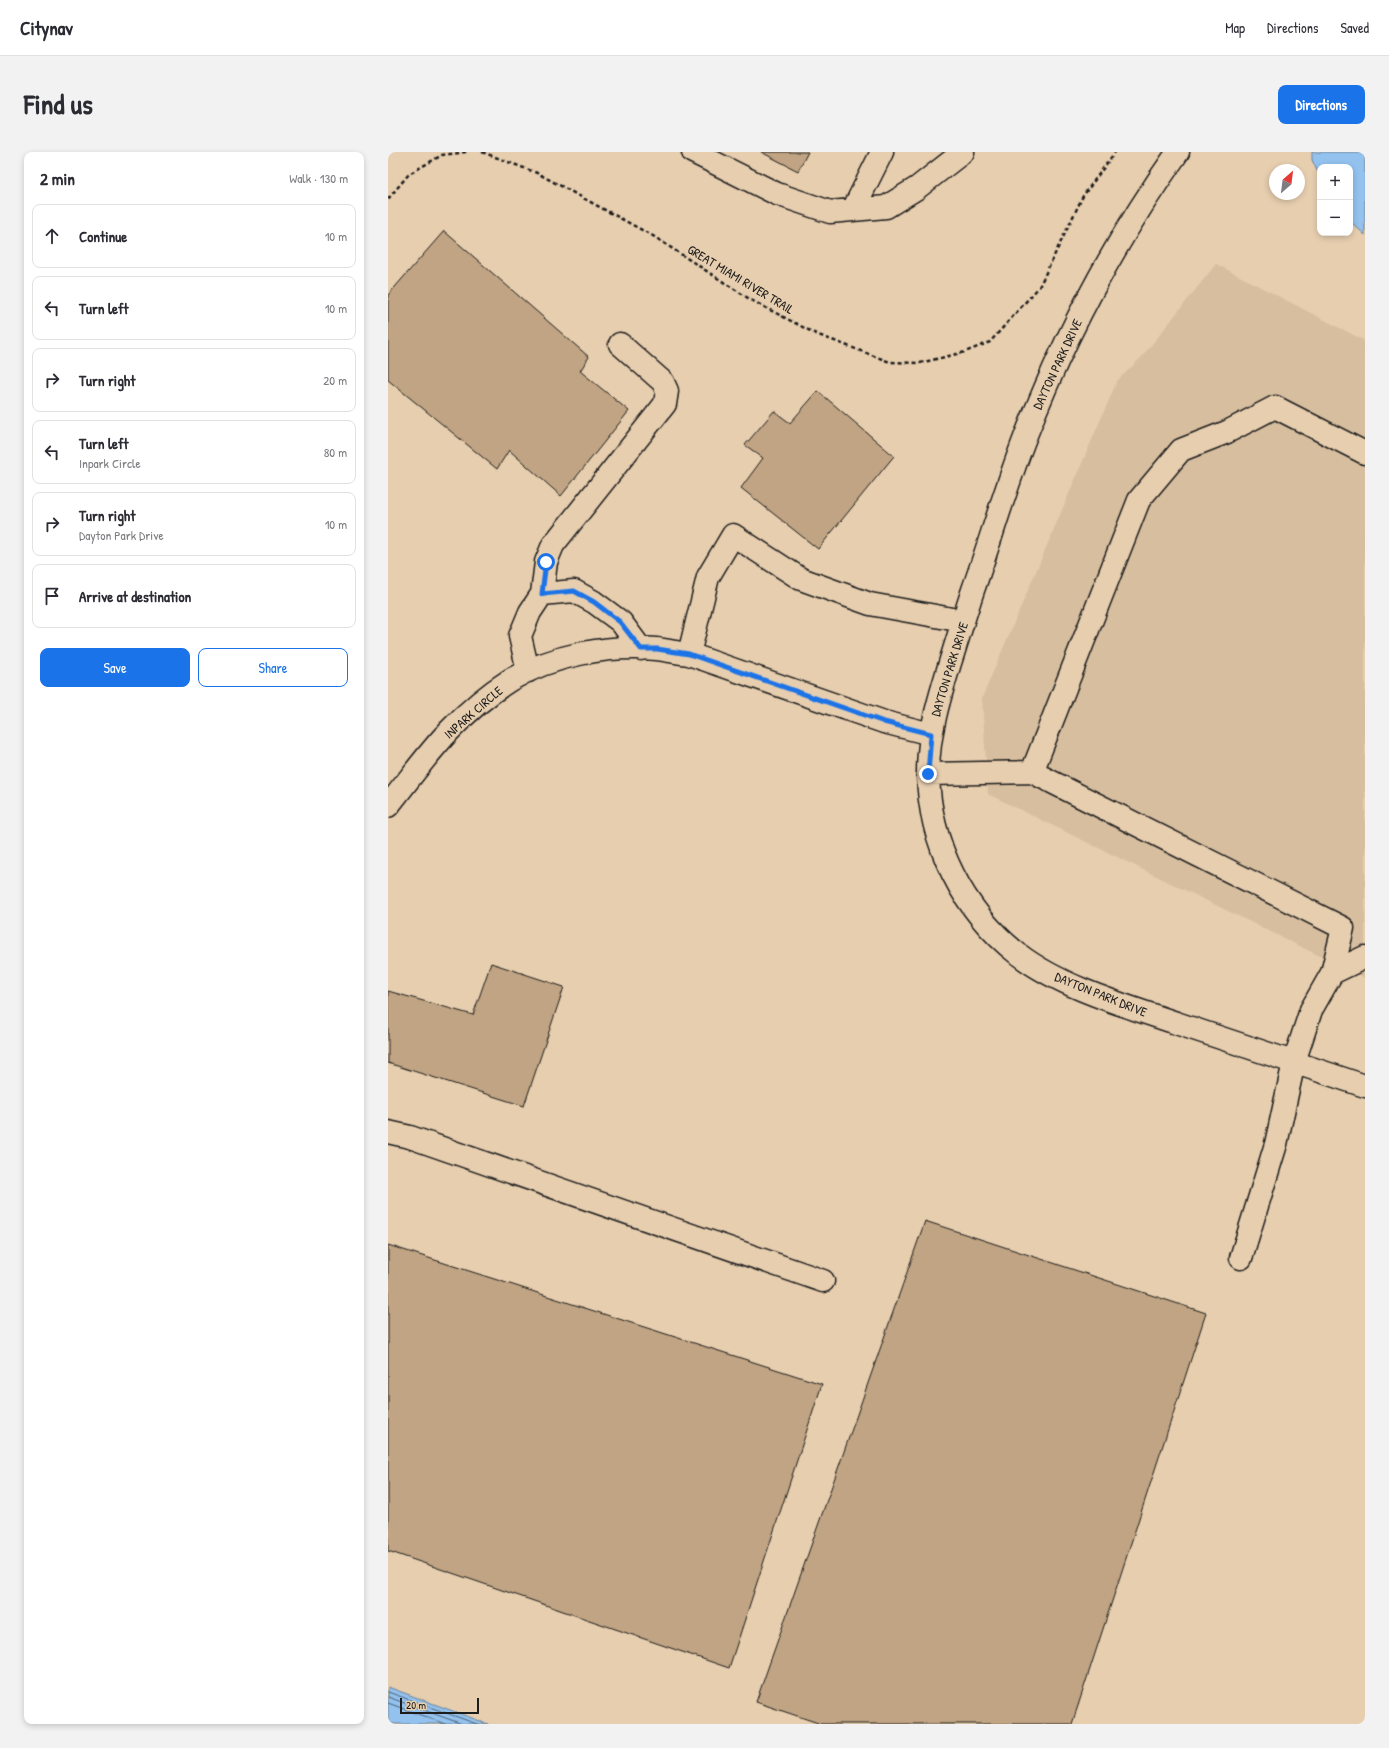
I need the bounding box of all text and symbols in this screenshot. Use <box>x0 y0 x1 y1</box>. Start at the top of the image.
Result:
text: Citynav <box>20 15 73 41</box>
text: Map <box>1225 18 1245 37</box>
text: Directions <box>1267 18 1318 37</box>
text: Saved <box>1340 18 1369 37</box>
text: Find us <box>24 85 93 123</box>
button: Directions <box>1278 85 1365 124</box>
north arrow <box>1269 164 1305 200</box>
map controls <box>1317 164 1353 236</box>
button: + <box>1317 164 1353 200</box>
text: 2 min <box>40 167 75 190</box>
text: Walk · 130 m <box>289 169 348 187</box>
button: − <box>1317 200 1353 236</box>
icon: ahead <box>41 225 63 247</box>
text: Continue <box>79 226 127 247</box>
text: 10 m <box>325 227 347 245</box>
street label: GREAT MIAMI RIVER TRAIL <box>684 240 798 318</box>
icon: left <box>41 297 63 319</box>
text: Turn left <box>79 298 129 319</box>
text: 10 m <box>325 299 347 317</box>
street label: DAYTON PARK DRIVE <box>1028 316 1086 412</box>
icon: right <box>41 369 63 391</box>
text: Turn right <box>79 370 135 391</box>
text: 20 m <box>323 371 347 389</box>
text: Turn left <box>79 433 129 454</box>
icon: left <box>41 441 63 463</box>
text: 80 m <box>324 443 347 461</box>
text: Inpark Circle <box>79 454 141 472</box>
text: Turn right <box>79 505 135 526</box>
icon: right <box>41 513 63 535</box>
text: 10 m <box>325 515 347 533</box>
text: Dayton Park Drive <box>79 526 164 544</box>
route start <box>537 553 555 571</box>
icon: arrive <box>41 585 63 607</box>
text: Arrive at destination <box>79 586 191 607</box>
street label: DAYTON PARK DRIVE <box>926 619 972 718</box>
button: Save <box>40 648 190 687</box>
button: Share <box>198 648 348 687</box>
street label: INPARK CIRCLE <box>440 681 506 742</box>
route end <box>919 765 937 783</box>
street label: DAYTON PARK DRIVE <box>1052 967 1150 1021</box>
scale bar <box>400 1696 479 1715</box>
text: 20 m <box>406 1698 426 1712</box>

